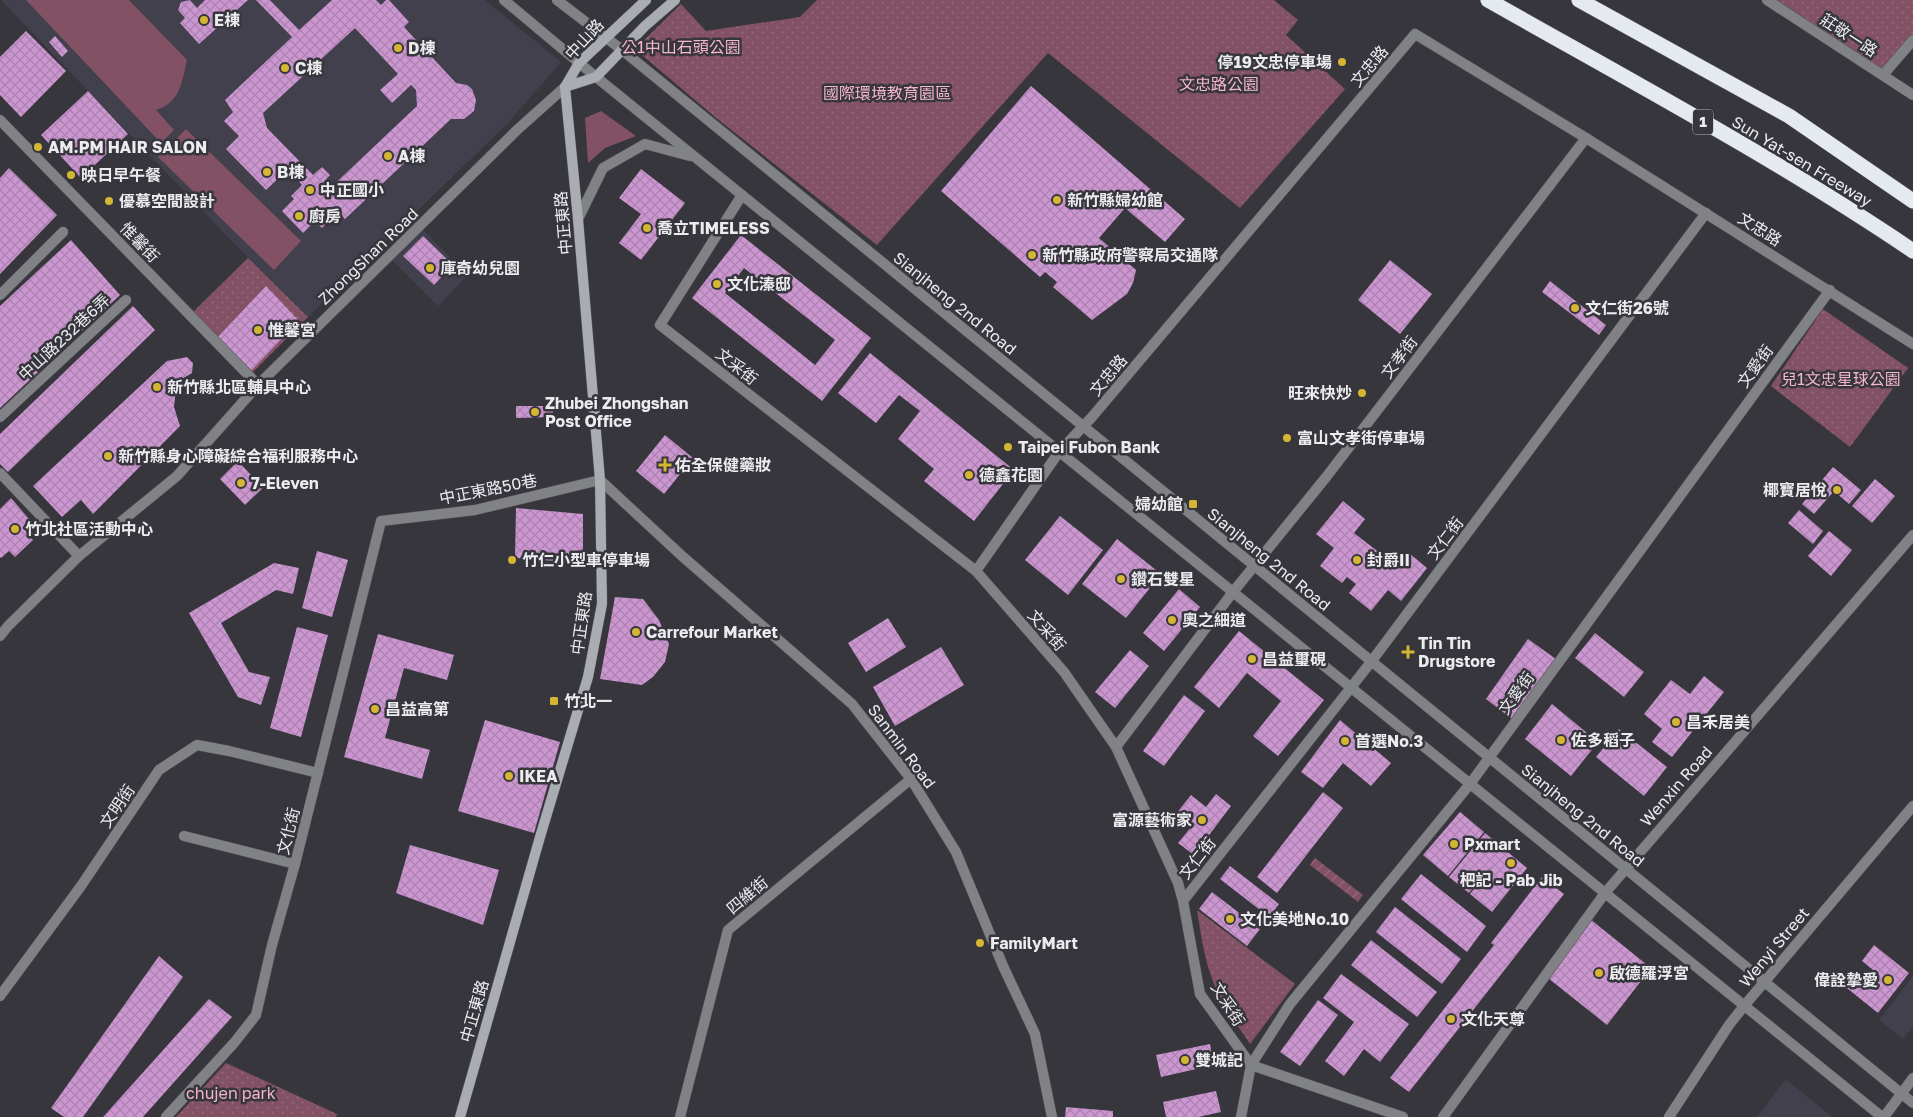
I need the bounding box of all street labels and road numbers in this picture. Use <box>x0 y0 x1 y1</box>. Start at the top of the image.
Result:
street label: 莊敬一路 <box>1817 9 1881 61</box>
street label: 中山路 <box>560 15 608 63</box>
street label: 文忠路 <box>1346 41 1392 91</box>
road number: 1 <box>1693 110 1713 134</box>
street label: Sun Yat-sen Freeway <box>1728 111 1876 211</box>
street label: 中正東路 <box>550 190 576 256</box>
street label: ZhongShan Road <box>314 203 422 309</box>
street label: 文忠路 <box>1734 208 1786 250</box>
street label: 惟馨街 <box>116 218 164 266</box>
street label: Sianjheng 2nd Road <box>889 247 1021 359</box>
street label: 中山路232巷6弄 <box>14 290 114 384</box>
street label: 文孝街 <box>1377 332 1421 382</box>
street label: 文愛街 <box>1733 341 1777 391</box>
street label: 文采街 <box>712 343 762 389</box>
street label: 文忠路 <box>1085 350 1131 400</box>
street label: 中正東路50巷 <box>437 470 539 508</box>
street label: Sianjheng 2nd Road <box>1203 503 1335 615</box>
street label: 文仁街 <box>1423 513 1467 563</box>
street label: 中正東路 <box>567 590 595 656</box>
street label: 文采街 <box>1024 605 1070 655</box>
street label: 文愛街 <box>1494 668 1538 718</box>
street label: Sanmin Road <box>864 700 940 792</box>
street label: Wenxin Road <box>1636 742 1716 830</box>
street label: Sianjheng 2nd Road <box>1517 759 1649 871</box>
street label: 文明街 <box>95 781 139 831</box>
street label: 文化街 <box>272 805 304 857</box>
street label: 文仁街 <box>1174 833 1220 883</box>
street label: 四維街 <box>722 872 772 918</box>
street label: Wenyi Street <box>1735 903 1813 991</box>
street label: 中正東路 <box>456 977 492 1045</box>
street label: 文采街 <box>1207 978 1249 1030</box>

